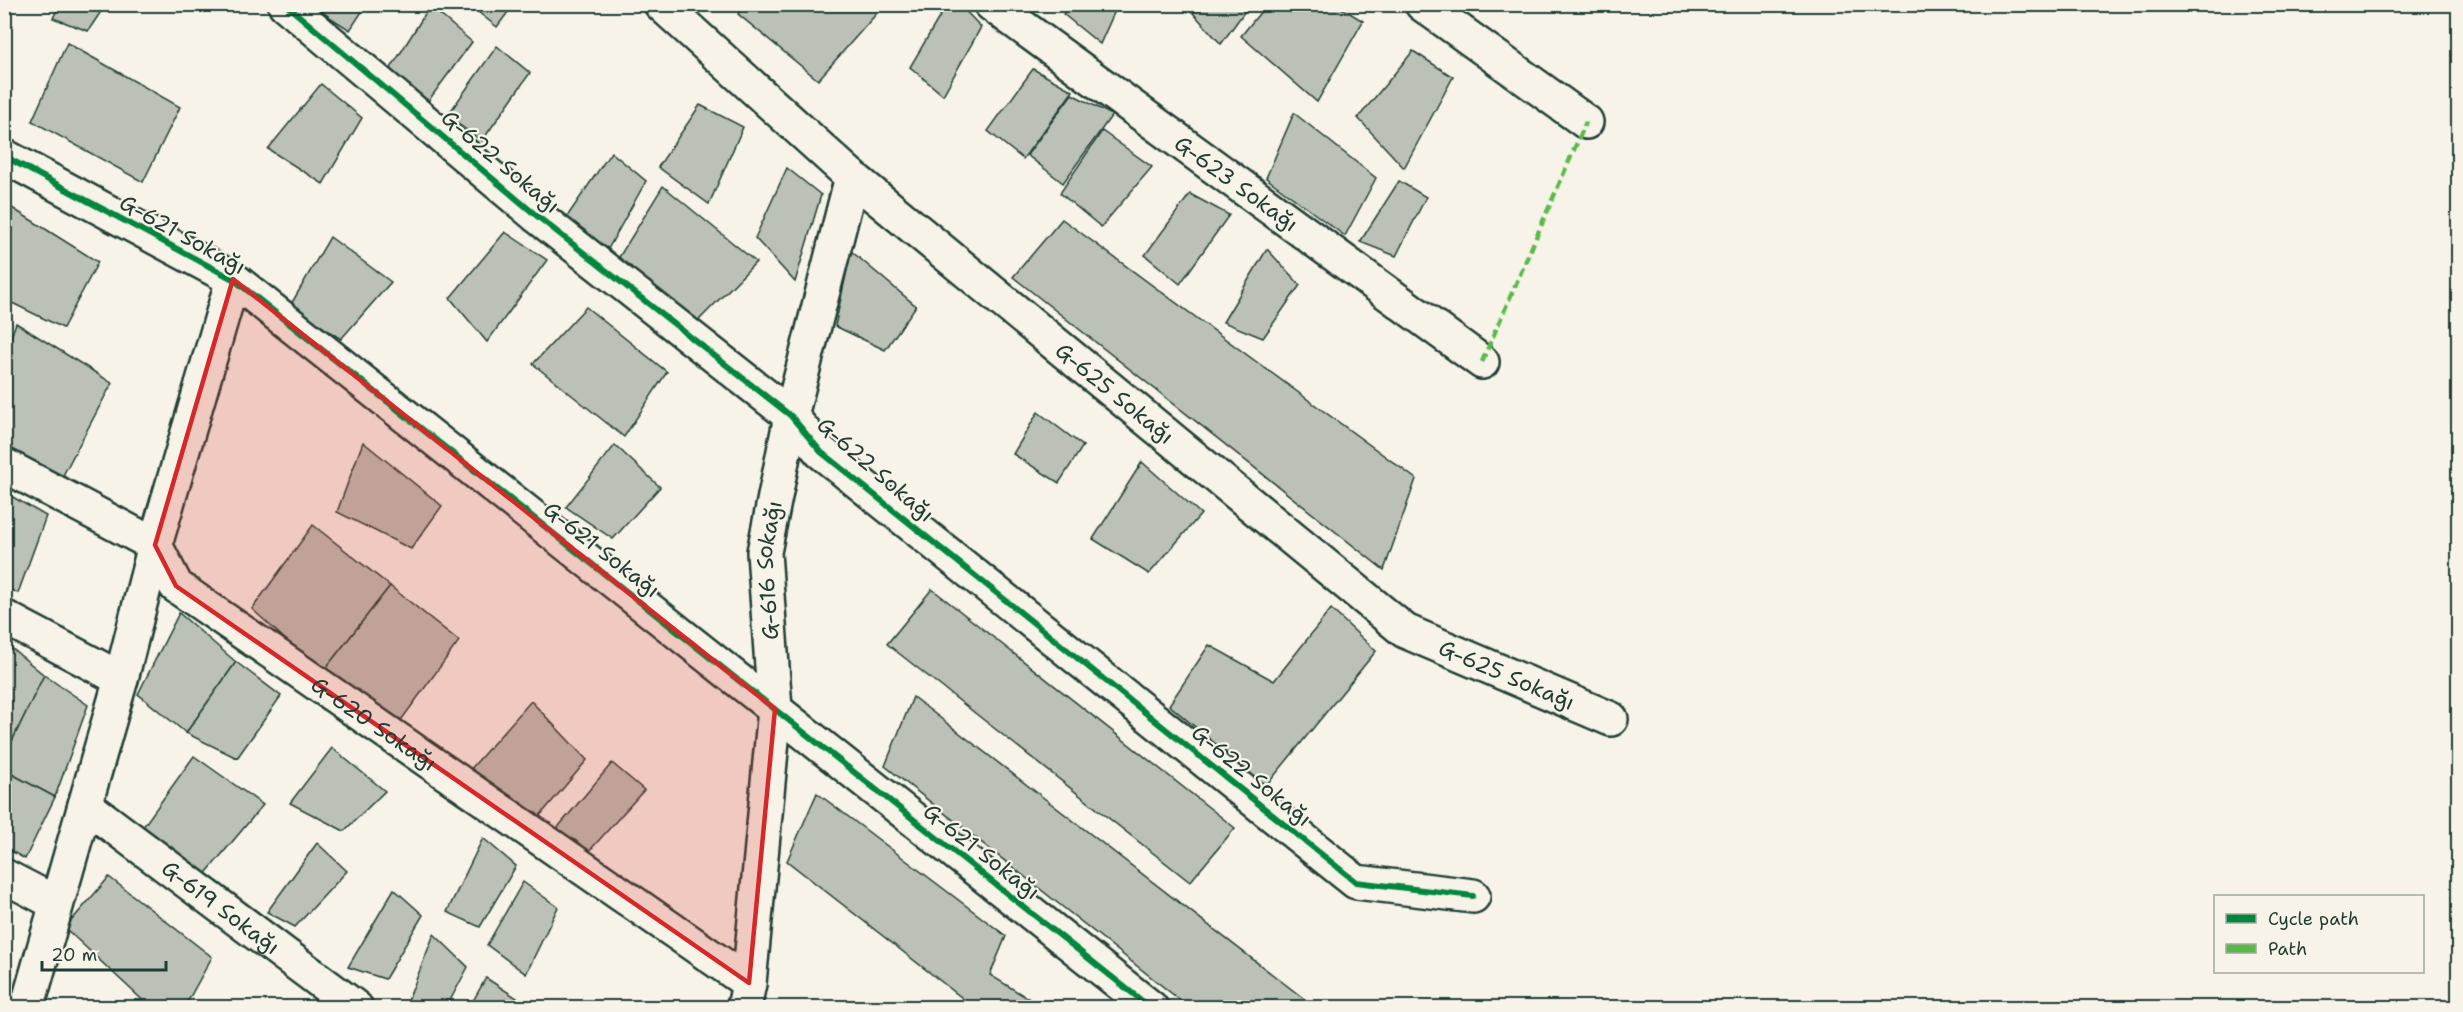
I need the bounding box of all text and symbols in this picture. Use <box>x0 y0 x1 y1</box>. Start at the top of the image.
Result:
street label: G-622 Sokağı <box>435 103 566 220</box>
street label: G-623 Sokağı <box>1169 129 1304 238</box>
street label: G-621 Sokağı <box>114 188 251 281</box>
street label: G-625 Sokağı <box>1049 336 1180 451</box>
street label: G-622 Sokağı <box>811 410 940 528</box>
street label: G-621 Sokağı <box>537 495 666 604</box>
street label: G-616 Sokağı <box>749 498 789 641</box>
street label: G-625 Sokağı <box>1434 633 1579 717</box>
street label: G-620 Sokağı <box>305 670 443 777</box>
street label: G-622 Sokağı <box>1186 718 1318 833</box>
street label: G-621 Sokağı <box>917 797 1046 906</box>
street label: G-619 Sokağı <box>156 854 286 961</box>
legend <box>2214 895 2424 973</box>
text: Cycle path <box>2268 907 2359 931</box>
scale bar <box>42 934 166 972</box>
text: Path <box>2268 937 2307 961</box>
text: 20 m <box>51 943 97 967</box>

